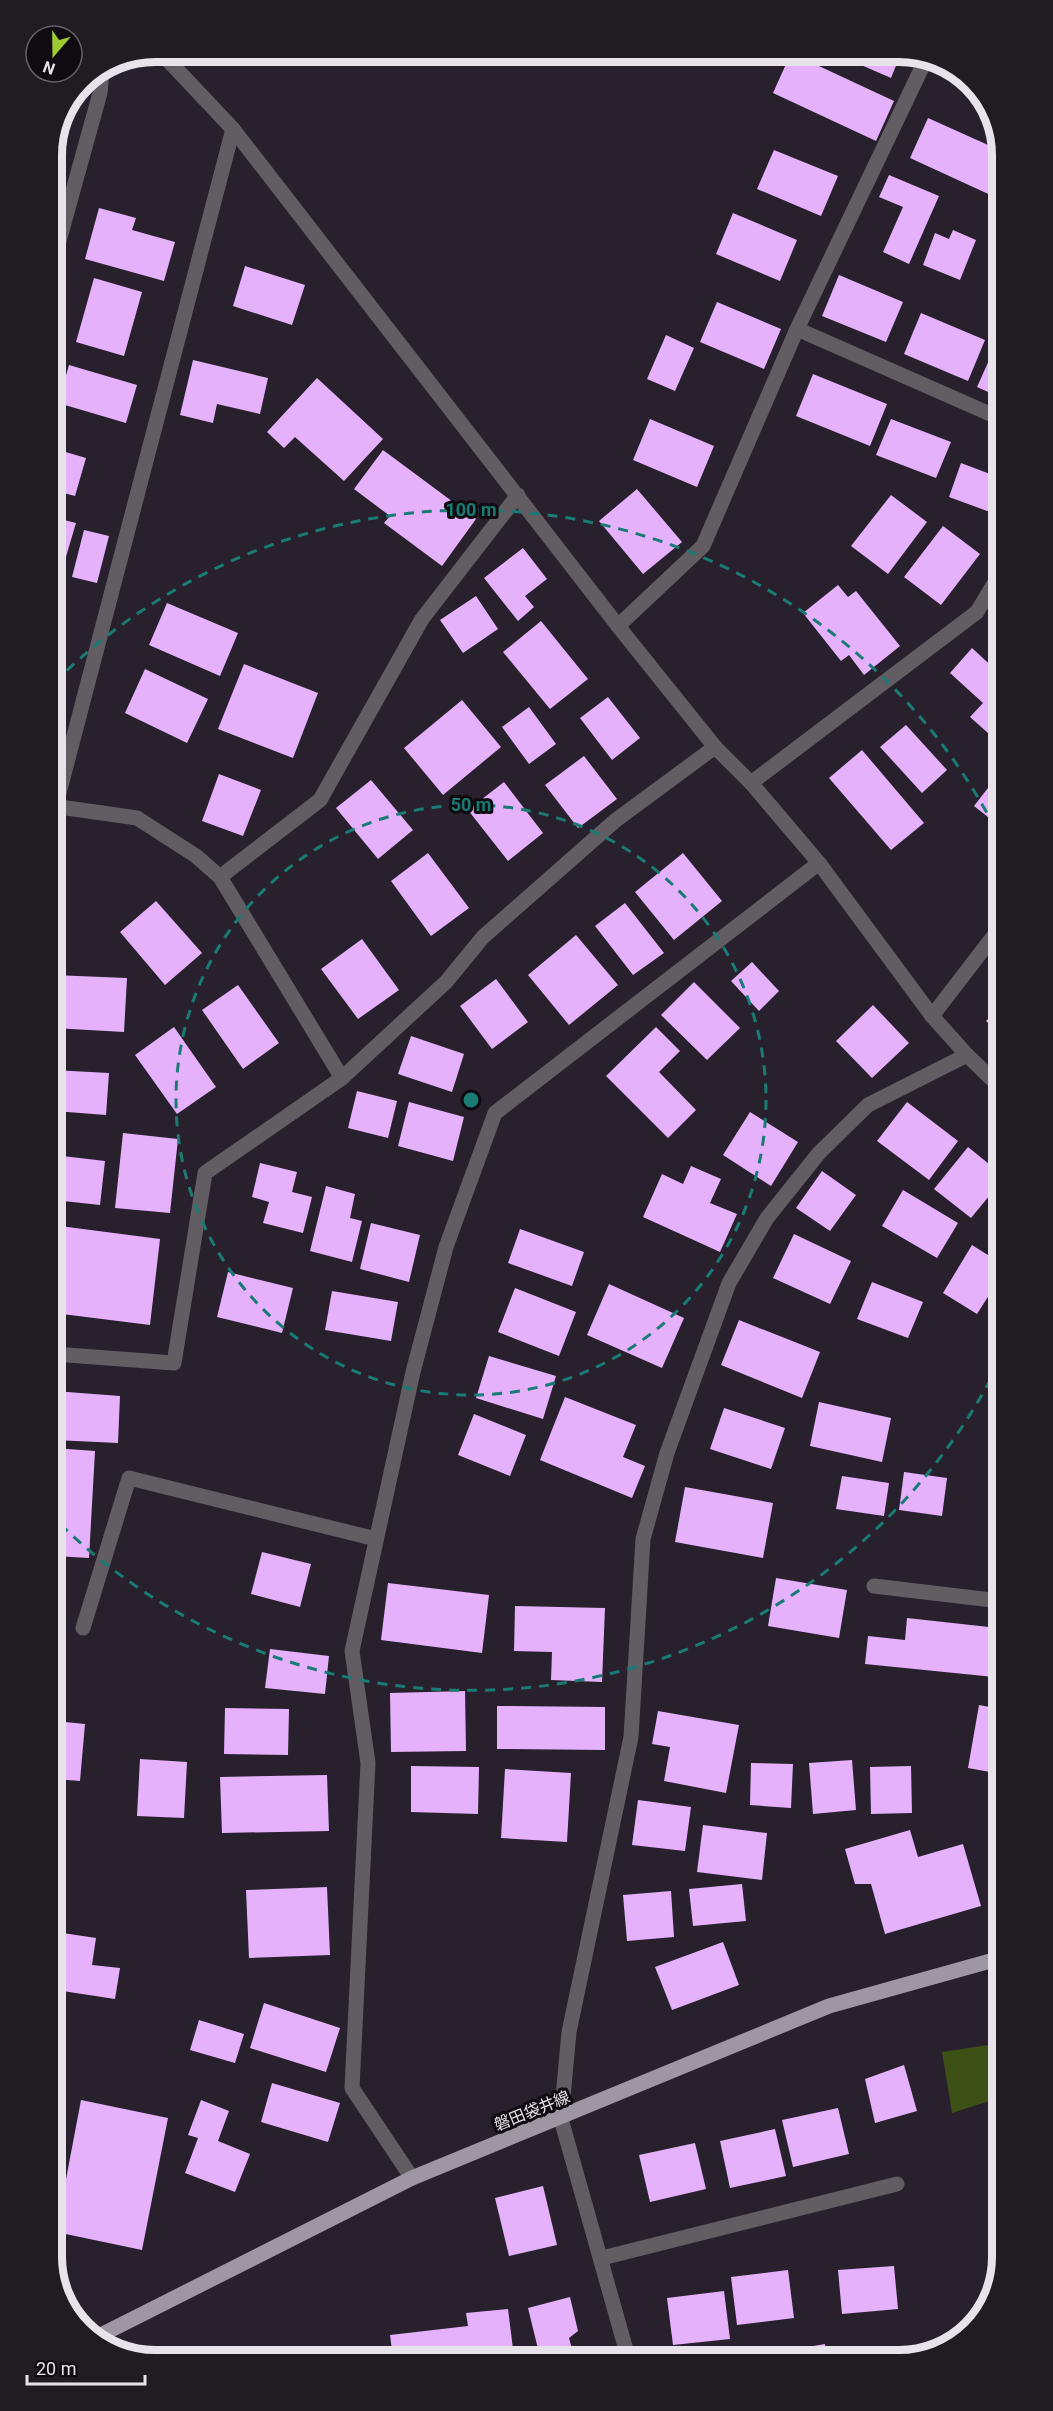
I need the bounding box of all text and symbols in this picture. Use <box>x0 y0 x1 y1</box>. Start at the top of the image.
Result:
north arrow <box>24 24 84 84</box>
text: N <box>40 57 58 78</box>
text: 100 m <box>445 499 497 520</box>
text: 50 m <box>451 794 491 815</box>
centre of rings <box>461 1090 481 1110</box>
street label: 磐田袋井線 <box>491 2087 573 2135</box>
scale bar <box>27 2348 146 2386</box>
text: 20 m <box>36 2358 76 2379</box>

